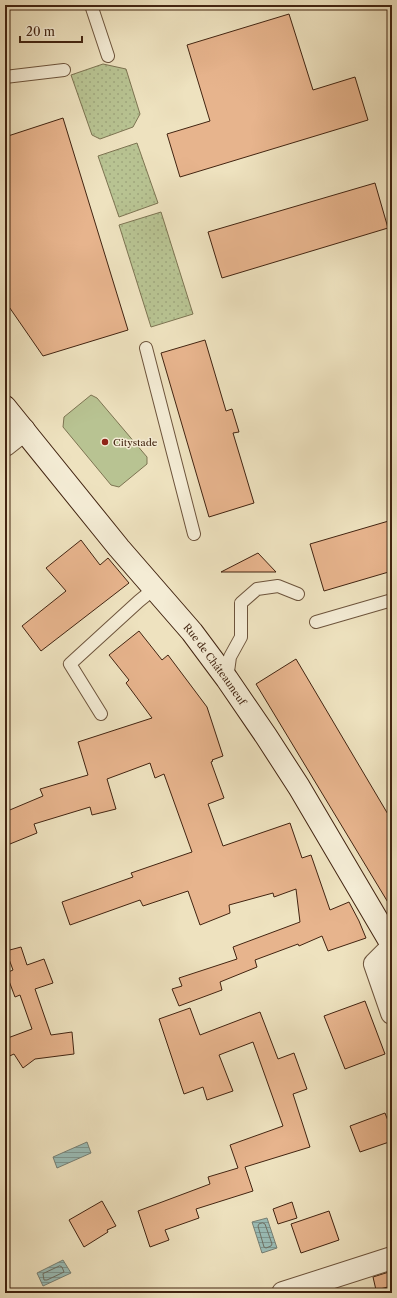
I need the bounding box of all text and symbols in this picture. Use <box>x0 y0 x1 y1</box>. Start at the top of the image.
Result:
scale bar <box>20 18 82 44</box>
text: 20 m <box>26 24 55 39</box>
place label: Citystade <box>113 436 158 449</box>
marker: Citystade <box>100 437 110 447</box>
street label: Rue de Châteauneuf <box>181 621 249 709</box>

